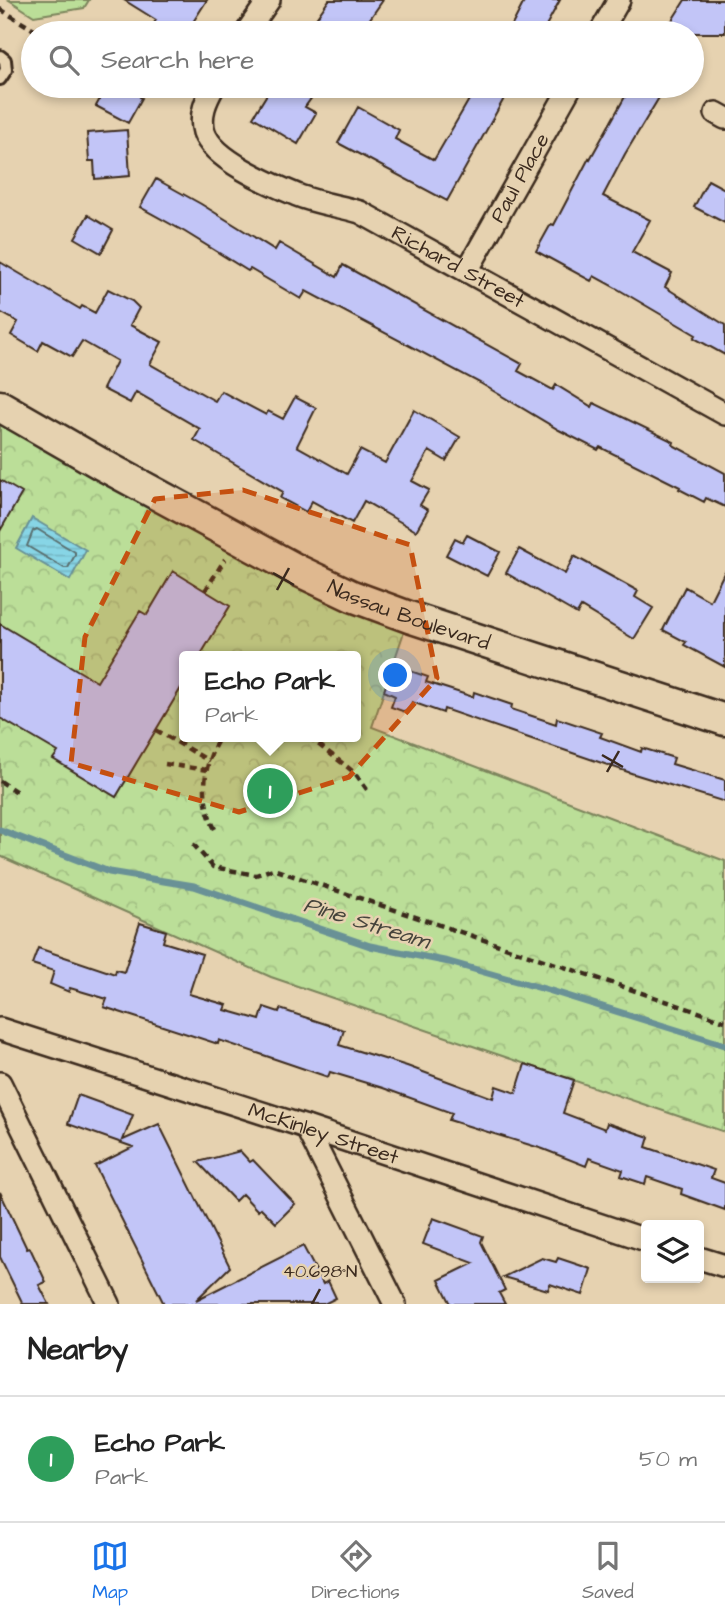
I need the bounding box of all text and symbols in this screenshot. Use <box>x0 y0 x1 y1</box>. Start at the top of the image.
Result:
search box <box>21 21 704 98</box>
icon: search <box>45 41 83 79</box>
text: Search here <box>101 42 254 78</box>
street label: Paul Place <box>483 128 557 228</box>
street label: Richard Street <box>386 218 530 316</box>
street label: Nassau Boulevard <box>323 572 494 658</box>
popup <box>179 651 361 742</box>
your location <box>378 658 412 692</box>
text: Echo Park <box>205 663 335 699</box>
text: Park <box>205 699 258 731</box>
pin: 1 <box>247 765 293 817</box>
water label: Pine Stream <box>300 889 436 958</box>
street label: McKinley Street <box>245 1095 403 1172</box>
map controls <box>641 1220 704 1283</box>
button: layers <box>641 1220 704 1283</box>
text: 40.698°N <box>283 1259 357 1284</box>
text: Nearby <box>28 1329 128 1371</box>
text: Echo Park <box>95 1425 225 1461</box>
text: 1 <box>50 1443 52 1475</box>
text: 50 m <box>639 1443 697 1475</box>
text: Park <box>95 1461 148 1493</box>
tab: Map <box>91 1537 129 1606</box>
tab: Directions <box>311 1537 400 1606</box>
tab: Saved <box>582 1537 634 1606</box>

